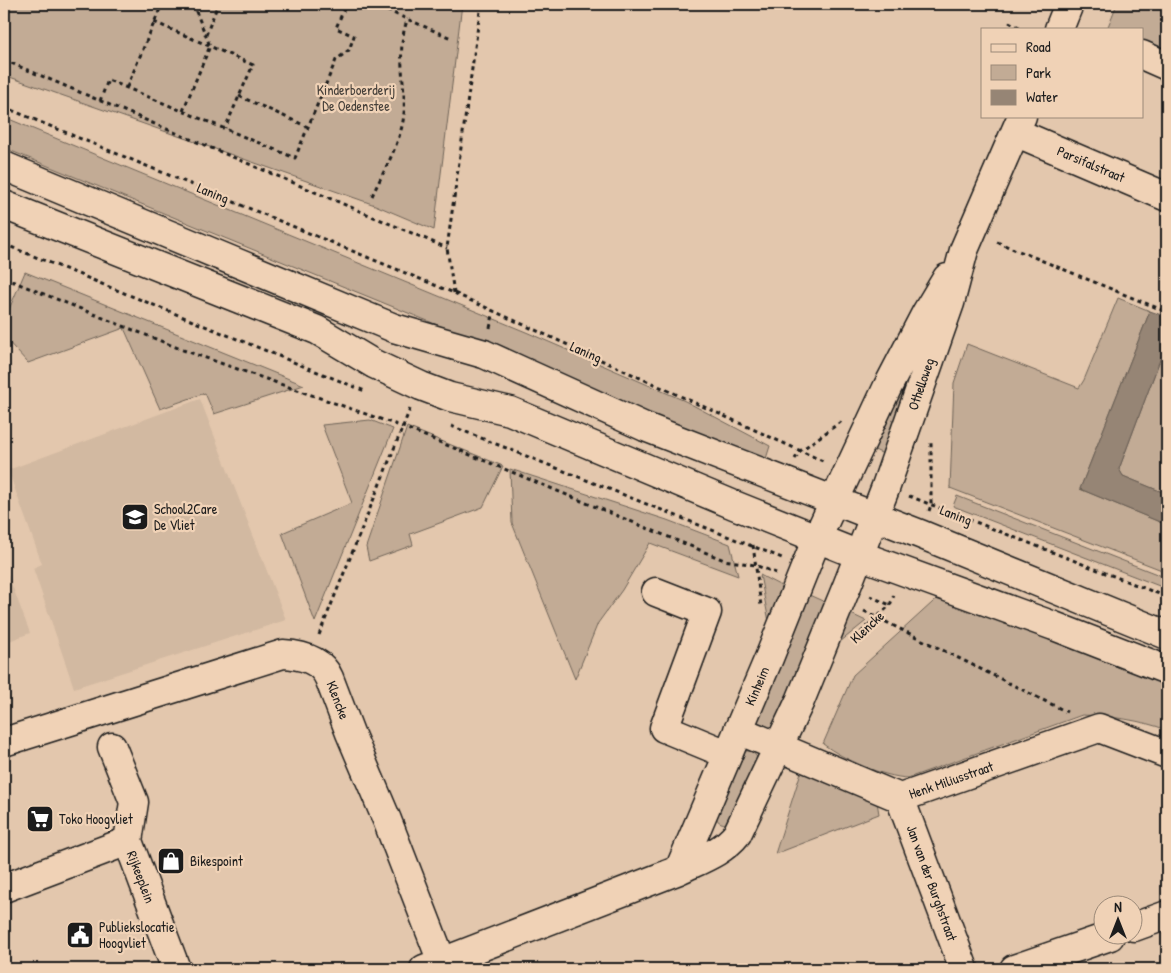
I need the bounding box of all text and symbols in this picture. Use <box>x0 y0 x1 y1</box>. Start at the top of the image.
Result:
legend <box>981 28 1144 118</box>
text: Road <box>1026 36 1051 57</box>
text: Park <box>1026 62 1051 83</box>
park label: Kinderboerderij De Oedenstee <box>317 80 395 115</box>
text: Water <box>1026 86 1058 107</box>
street label: Parsifalstraat <box>1054 141 1128 186</box>
street label: Laning <box>194 178 232 208</box>
street label: Laning <box>567 336 605 368</box>
street label: Othelloweg <box>903 355 939 413</box>
place label: School2Care De Vliet <box>154 499 218 534</box>
street label: Laning <box>937 500 975 530</box>
school or university icon: School2Care De Vliet <box>120 502 150 532</box>
street label: Klencke <box>846 606 888 647</box>
street label: Kinheim <box>740 663 773 708</box>
street label: Klencke <box>322 678 355 722</box>
street label: Henk Miliusstraat <box>906 756 996 803</box>
supermarket icon: Toko Hoogvliet <box>25 804 55 834</box>
place label: Toko Hoogvliet <box>59 809 133 829</box>
street label: Jan van der Burghstraat <box>902 822 962 944</box>
shop icon: Bikespoint <box>156 846 186 876</box>
street label: Rijkeeplein <box>122 848 160 906</box>
place label: Bikespoint <box>190 851 243 871</box>
north arrow <box>1094 896 1144 946</box>
text: N <box>1114 897 1122 916</box>
place label: Publiekslocatie Hoogvliet <box>99 917 175 953</box>
public building icon: Publiekslocatie Hoogvliet <box>65 920 95 950</box>

